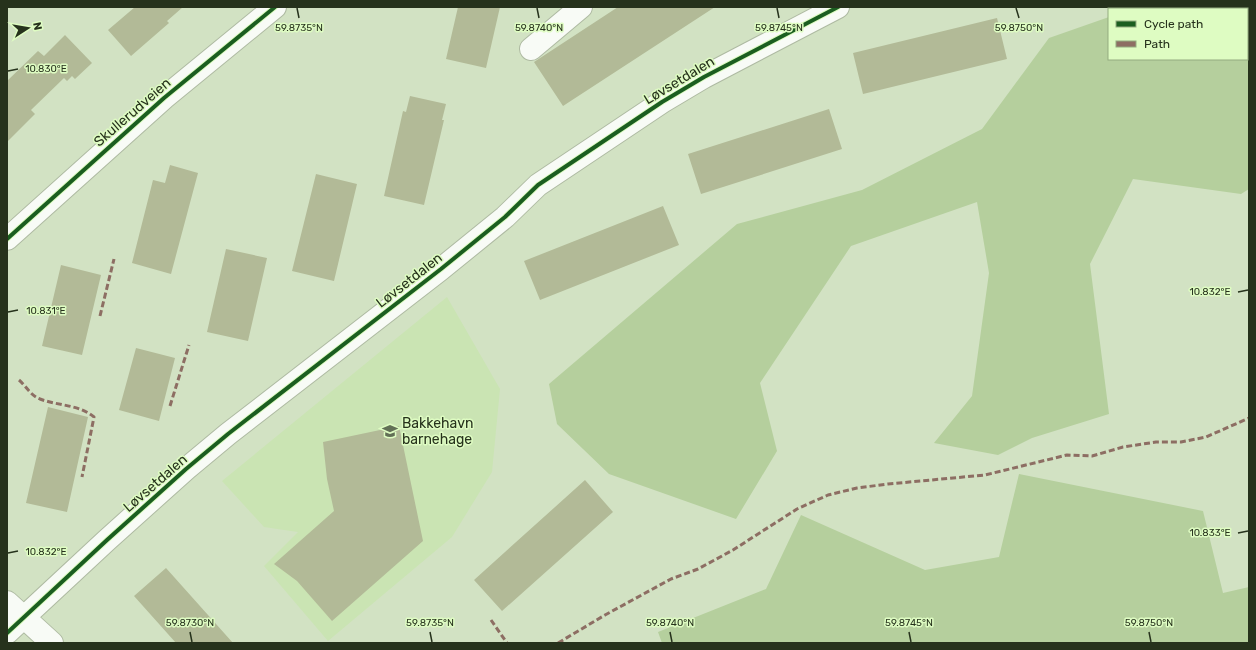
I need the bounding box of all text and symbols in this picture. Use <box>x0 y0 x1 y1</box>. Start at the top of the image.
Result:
north arrow <box>8 8 48 48</box>
legend <box>1108 8 1248 60</box>
text: Cycle path <box>1144 17 1203 31</box>
text: N <box>30 21 44 31</box>
text: 59.8735°N <box>275 22 323 34</box>
text: 59.8740°N <box>515 22 563 34</box>
text: 59.8745°N <box>755 22 803 34</box>
text: 59.8750°N <box>995 22 1043 34</box>
text: Path <box>1144 37 1170 51</box>
street label: Løvsetdalen <box>641 53 718 108</box>
text: 10.830°E <box>25 63 67 75</box>
street label: Skullerudveien <box>90 74 174 150</box>
street label: Løvsetdalen <box>373 249 446 311</box>
text: 10.832°E <box>1189 286 1231 298</box>
text: 10.831°E <box>26 305 66 317</box>
place label: Bakkehavn barnehage <box>402 415 473 448</box>
school or university icon: Bakkehavn barnehage <box>381 422 399 440</box>
street label: Løvsetdalen <box>120 451 191 516</box>
text: 10.833°E <box>1189 527 1231 539</box>
text: 10.832°E <box>25 546 67 558</box>
text: 59.8730°N <box>166 617 214 629</box>
text: 59.8735°N <box>406 617 454 629</box>
text: 59.8740°N <box>646 617 694 629</box>
text: 59.8745°N <box>885 617 933 629</box>
text: 59.8750°N <box>1125 617 1173 629</box>

